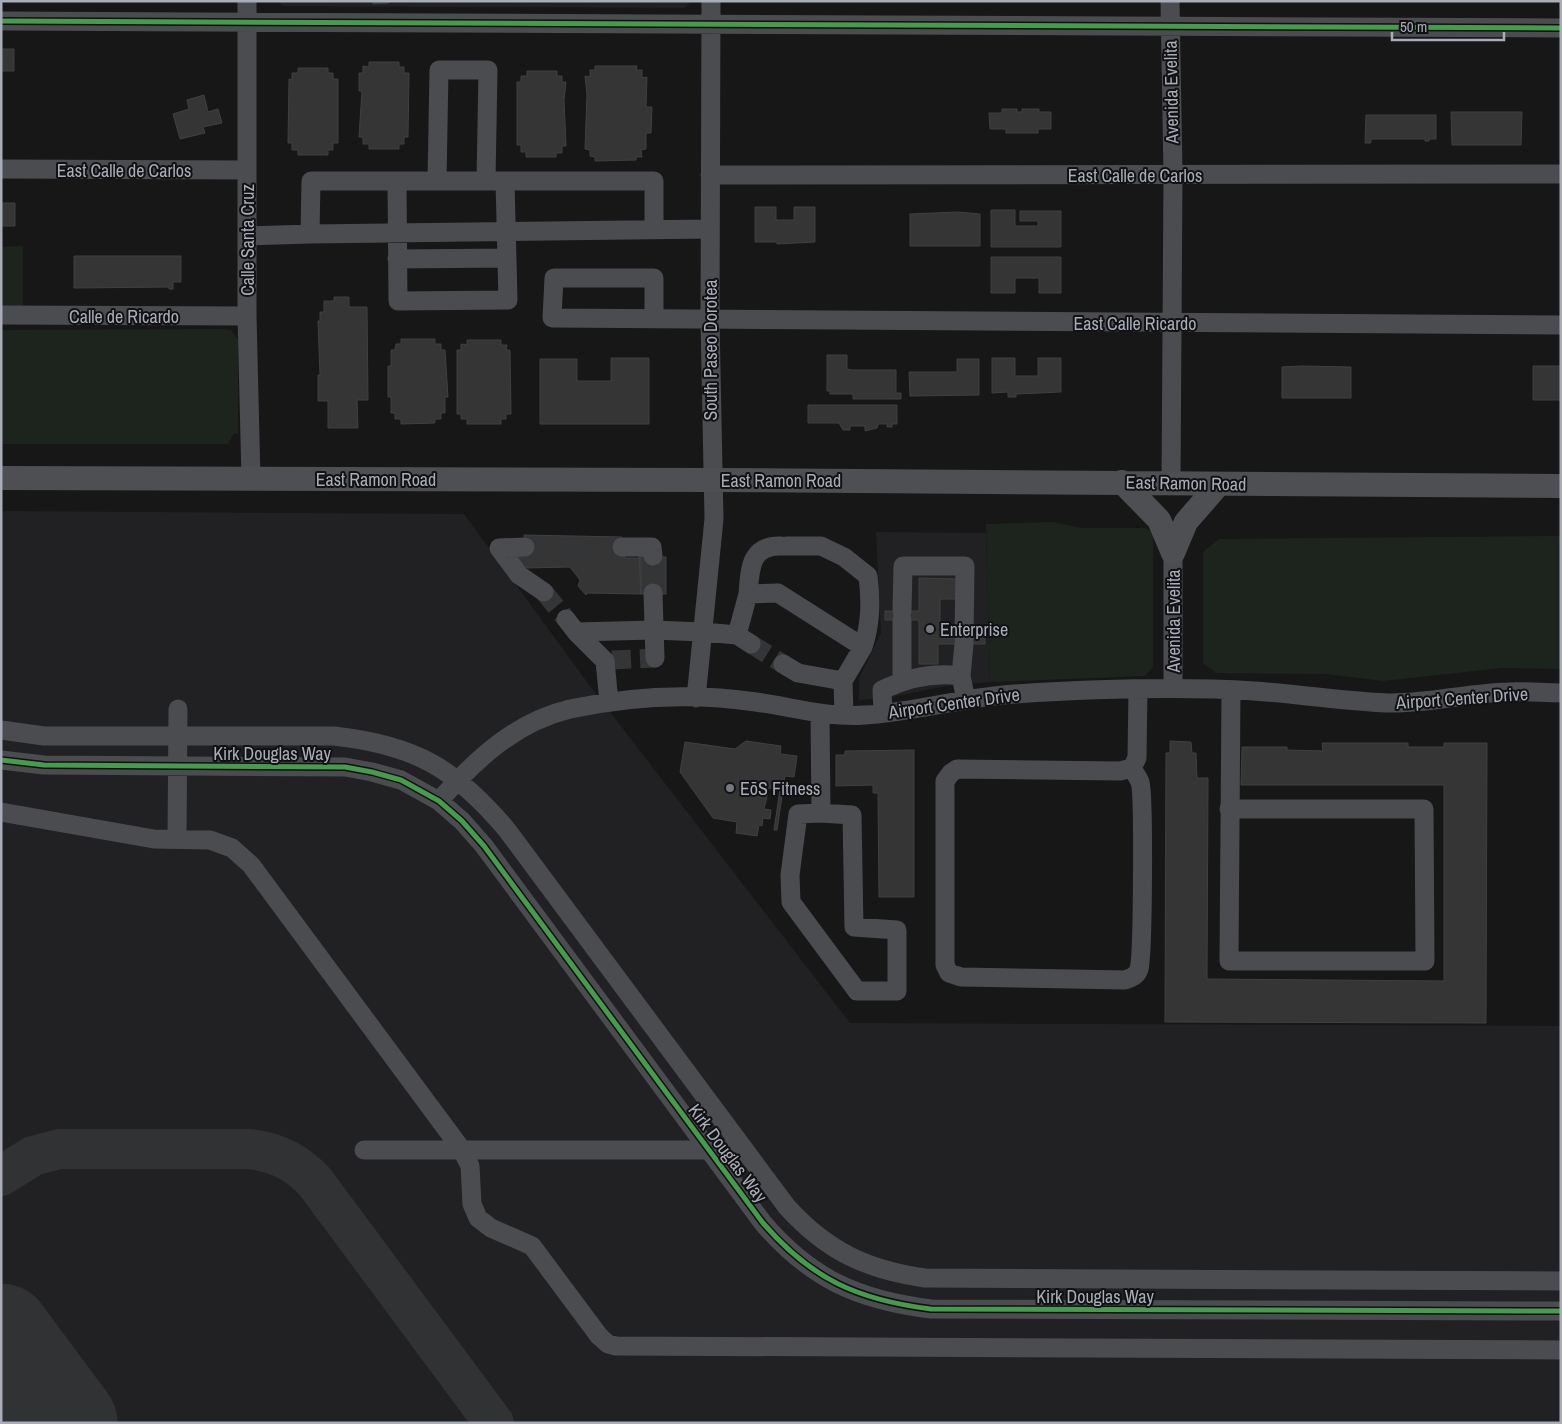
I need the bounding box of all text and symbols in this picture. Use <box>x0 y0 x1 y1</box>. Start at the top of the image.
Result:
scale bar <box>1392 10 1504 42</box>
text: 50 m <box>1400 16 1427 37</box>
street label: Avenida Evelita <box>1158 40 1184 145</box>
street label: East Calle de Carlos <box>57 158 191 183</box>
street label: East Calle de Carlos <box>1068 163 1202 188</box>
street label: Calle Santa Cruz <box>235 184 260 296</box>
street label: South Paseo Dorotea <box>698 279 723 421</box>
street label: Calle de Ricardo <box>69 304 179 329</box>
street label: East Calle Ricardo <box>1073 311 1197 336</box>
street label: East Ramon Road <box>316 467 436 492</box>
street label: East Ramon Road <box>721 468 841 493</box>
street label: East Ramon Road <box>1125 469 1247 497</box>
street label: Avenida Evelita <box>1161 569 1186 674</box>
place label: Enterprise <box>940 617 1008 642</box>
marker: Enterprise <box>924 623 936 635</box>
street label: Airport Center Drive <box>886 681 1021 725</box>
street label: Airport Center Drive <box>1394 681 1529 715</box>
street label: Kirk Douglas Way <box>213 741 331 766</box>
place label: EōS Fitness <box>740 776 820 801</box>
marker: EōS Fitness <box>724 782 736 794</box>
street label: Kirk Douglas Way <box>683 1099 774 1208</box>
street label: Kirk Douglas Way <box>1036 1284 1154 1309</box>

